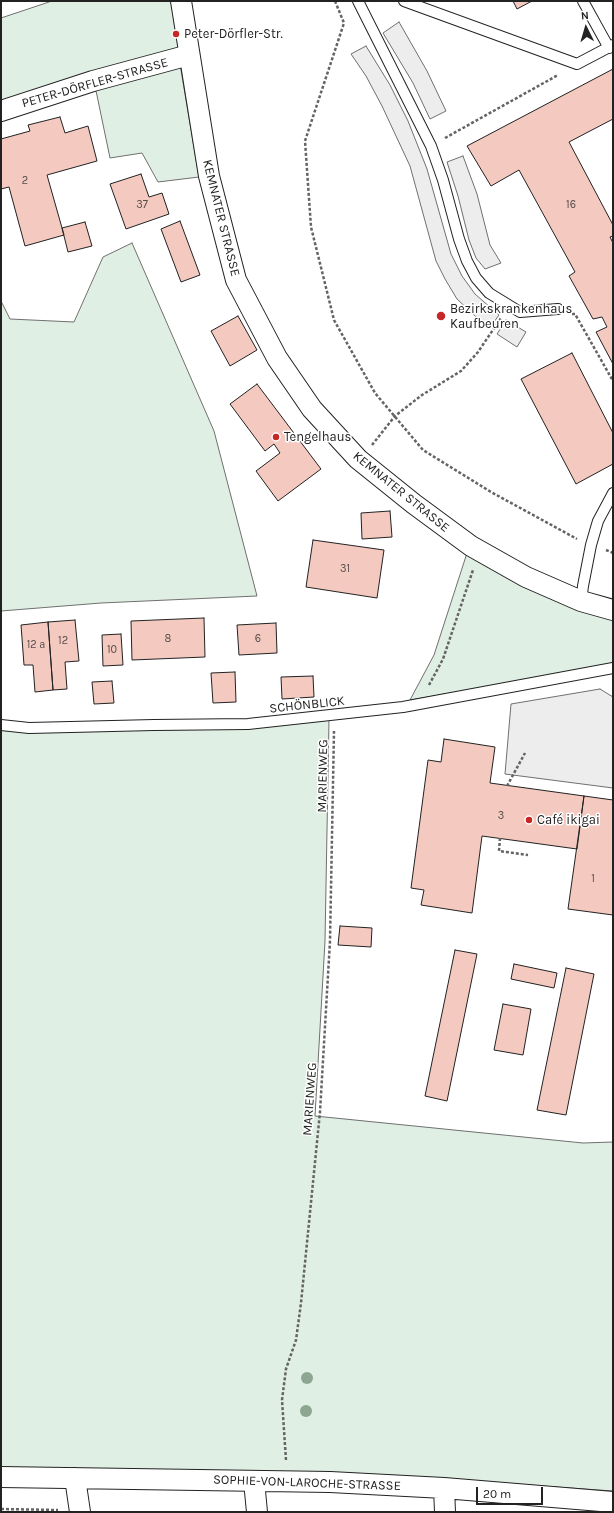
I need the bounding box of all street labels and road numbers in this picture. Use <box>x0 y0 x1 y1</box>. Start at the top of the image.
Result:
street label: PETER-DÖRFLER-STRASSE <box>20 55 170 111</box>
street label: KEMNATER STRASSE <box>199 158 243 278</box>
street label: KEMNATER STRASSE <box>350 448 452 536</box>
street label: SCHÖNBLICK <box>269 693 345 717</box>
street label: MARIENWEG <box>315 739 331 813</box>
street label: MARIENWEG <box>300 1062 320 1136</box>
street label: SOPHIE-VON-LAROCHE-STRASSE <box>213 1472 401 1494</box>

